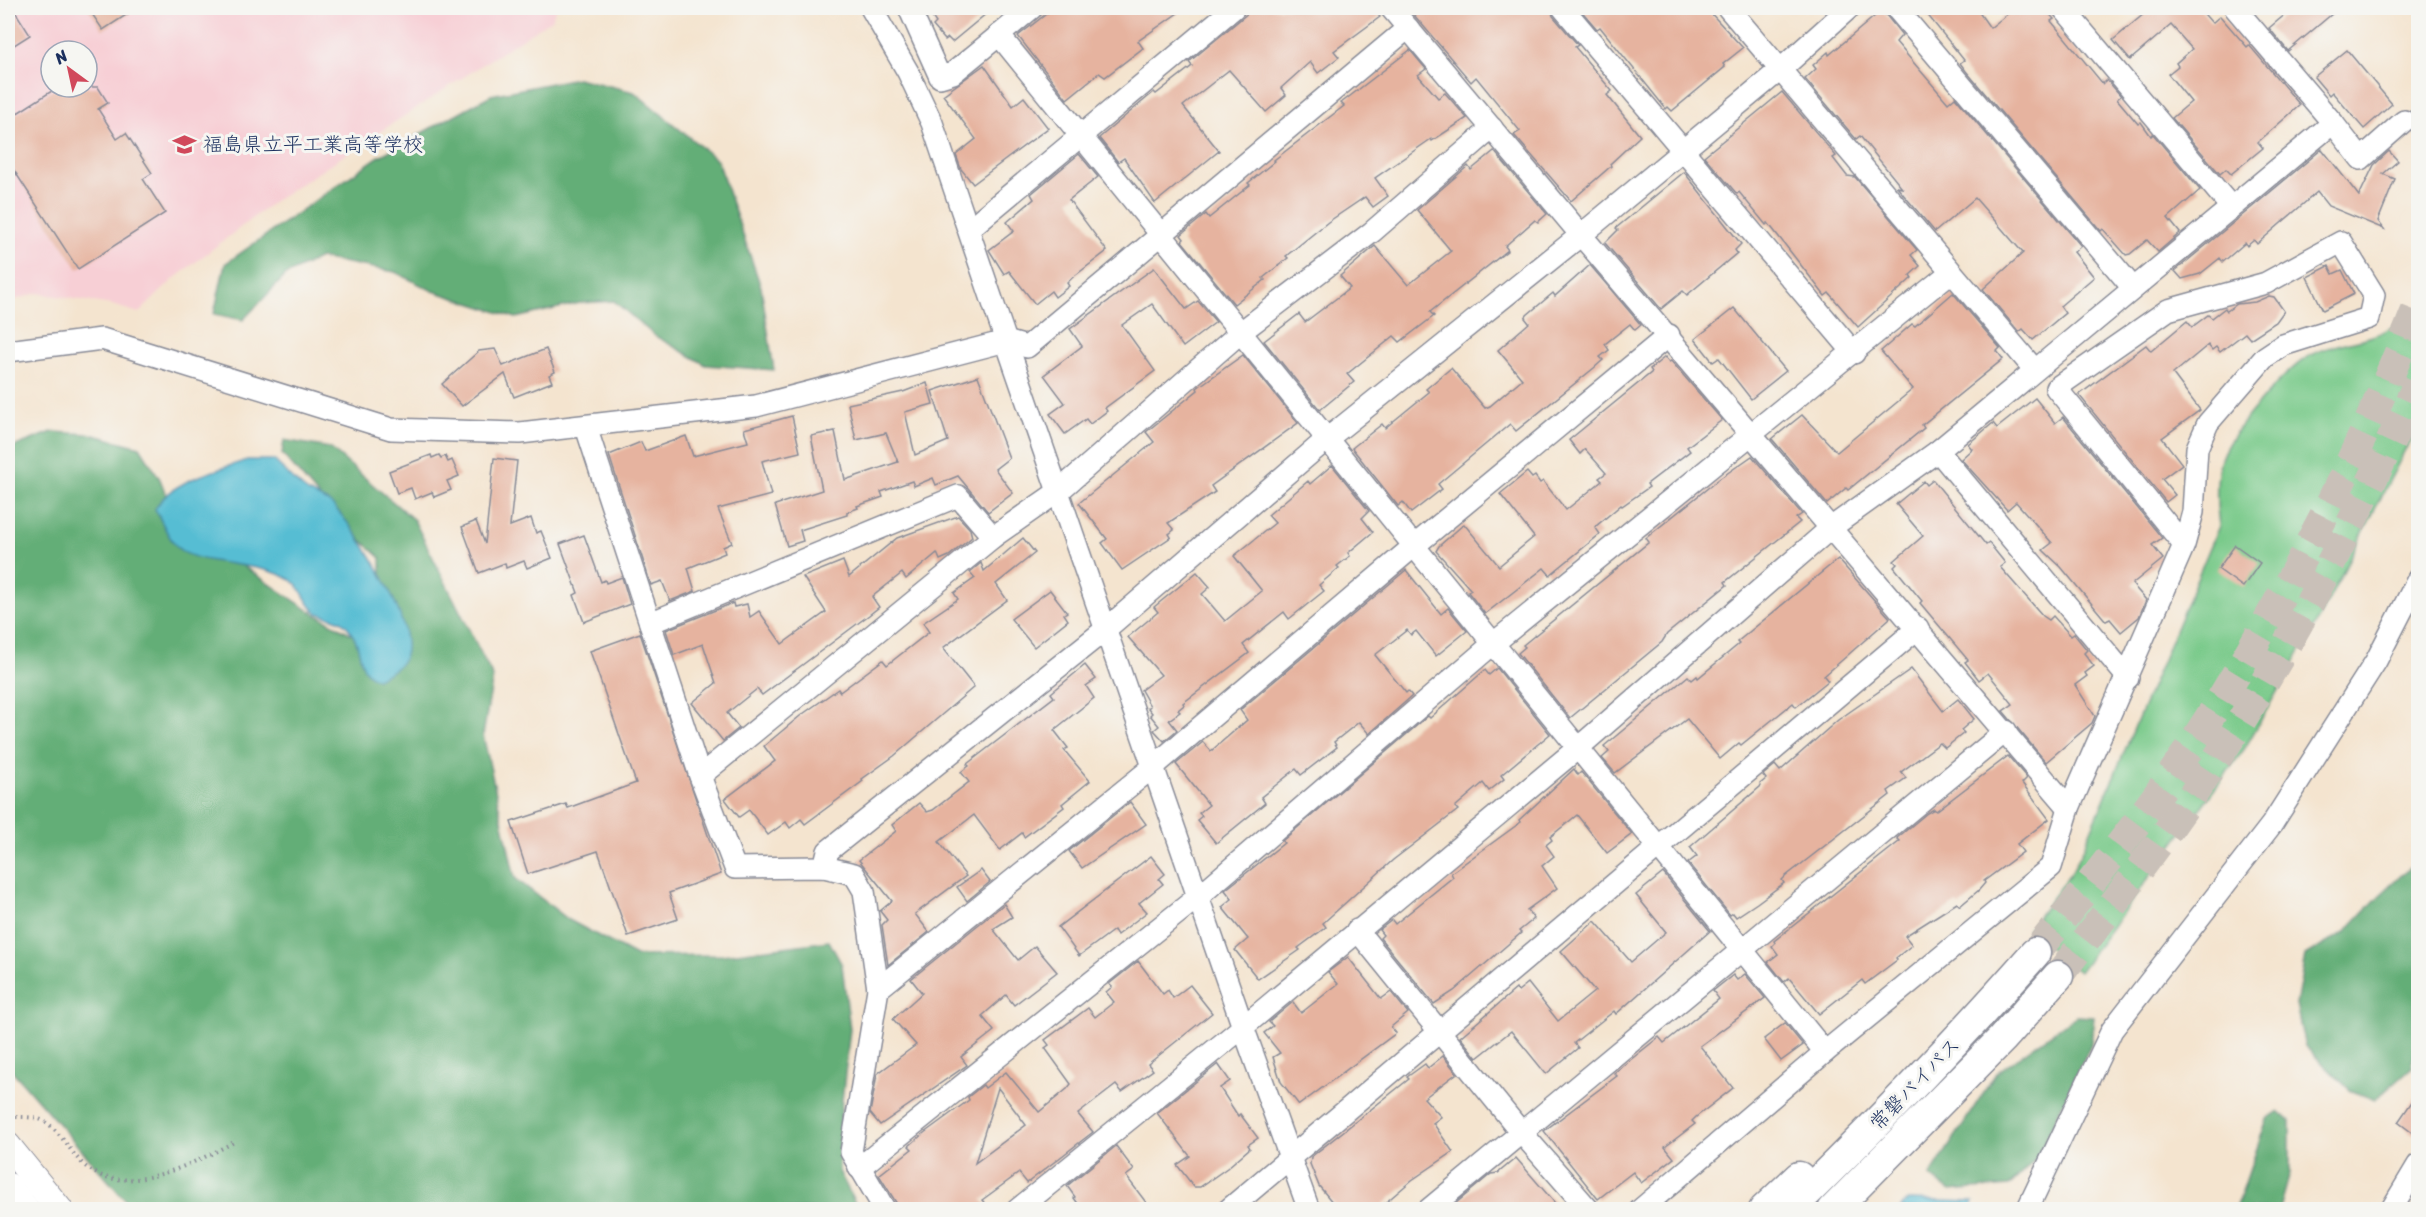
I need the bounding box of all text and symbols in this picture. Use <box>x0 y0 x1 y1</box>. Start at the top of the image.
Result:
north arrow <box>39 39 99 99</box>
text: N <box>48 41 74 73</box>
place label: 福島県立平工業高等学校 <box>203 127 423 162</box>
school or university icon: 福島県立平工業高等学校 <box>172 131 198 157</box>
street label: 常磐バイパス <box>1861 1029 1969 1139</box>

